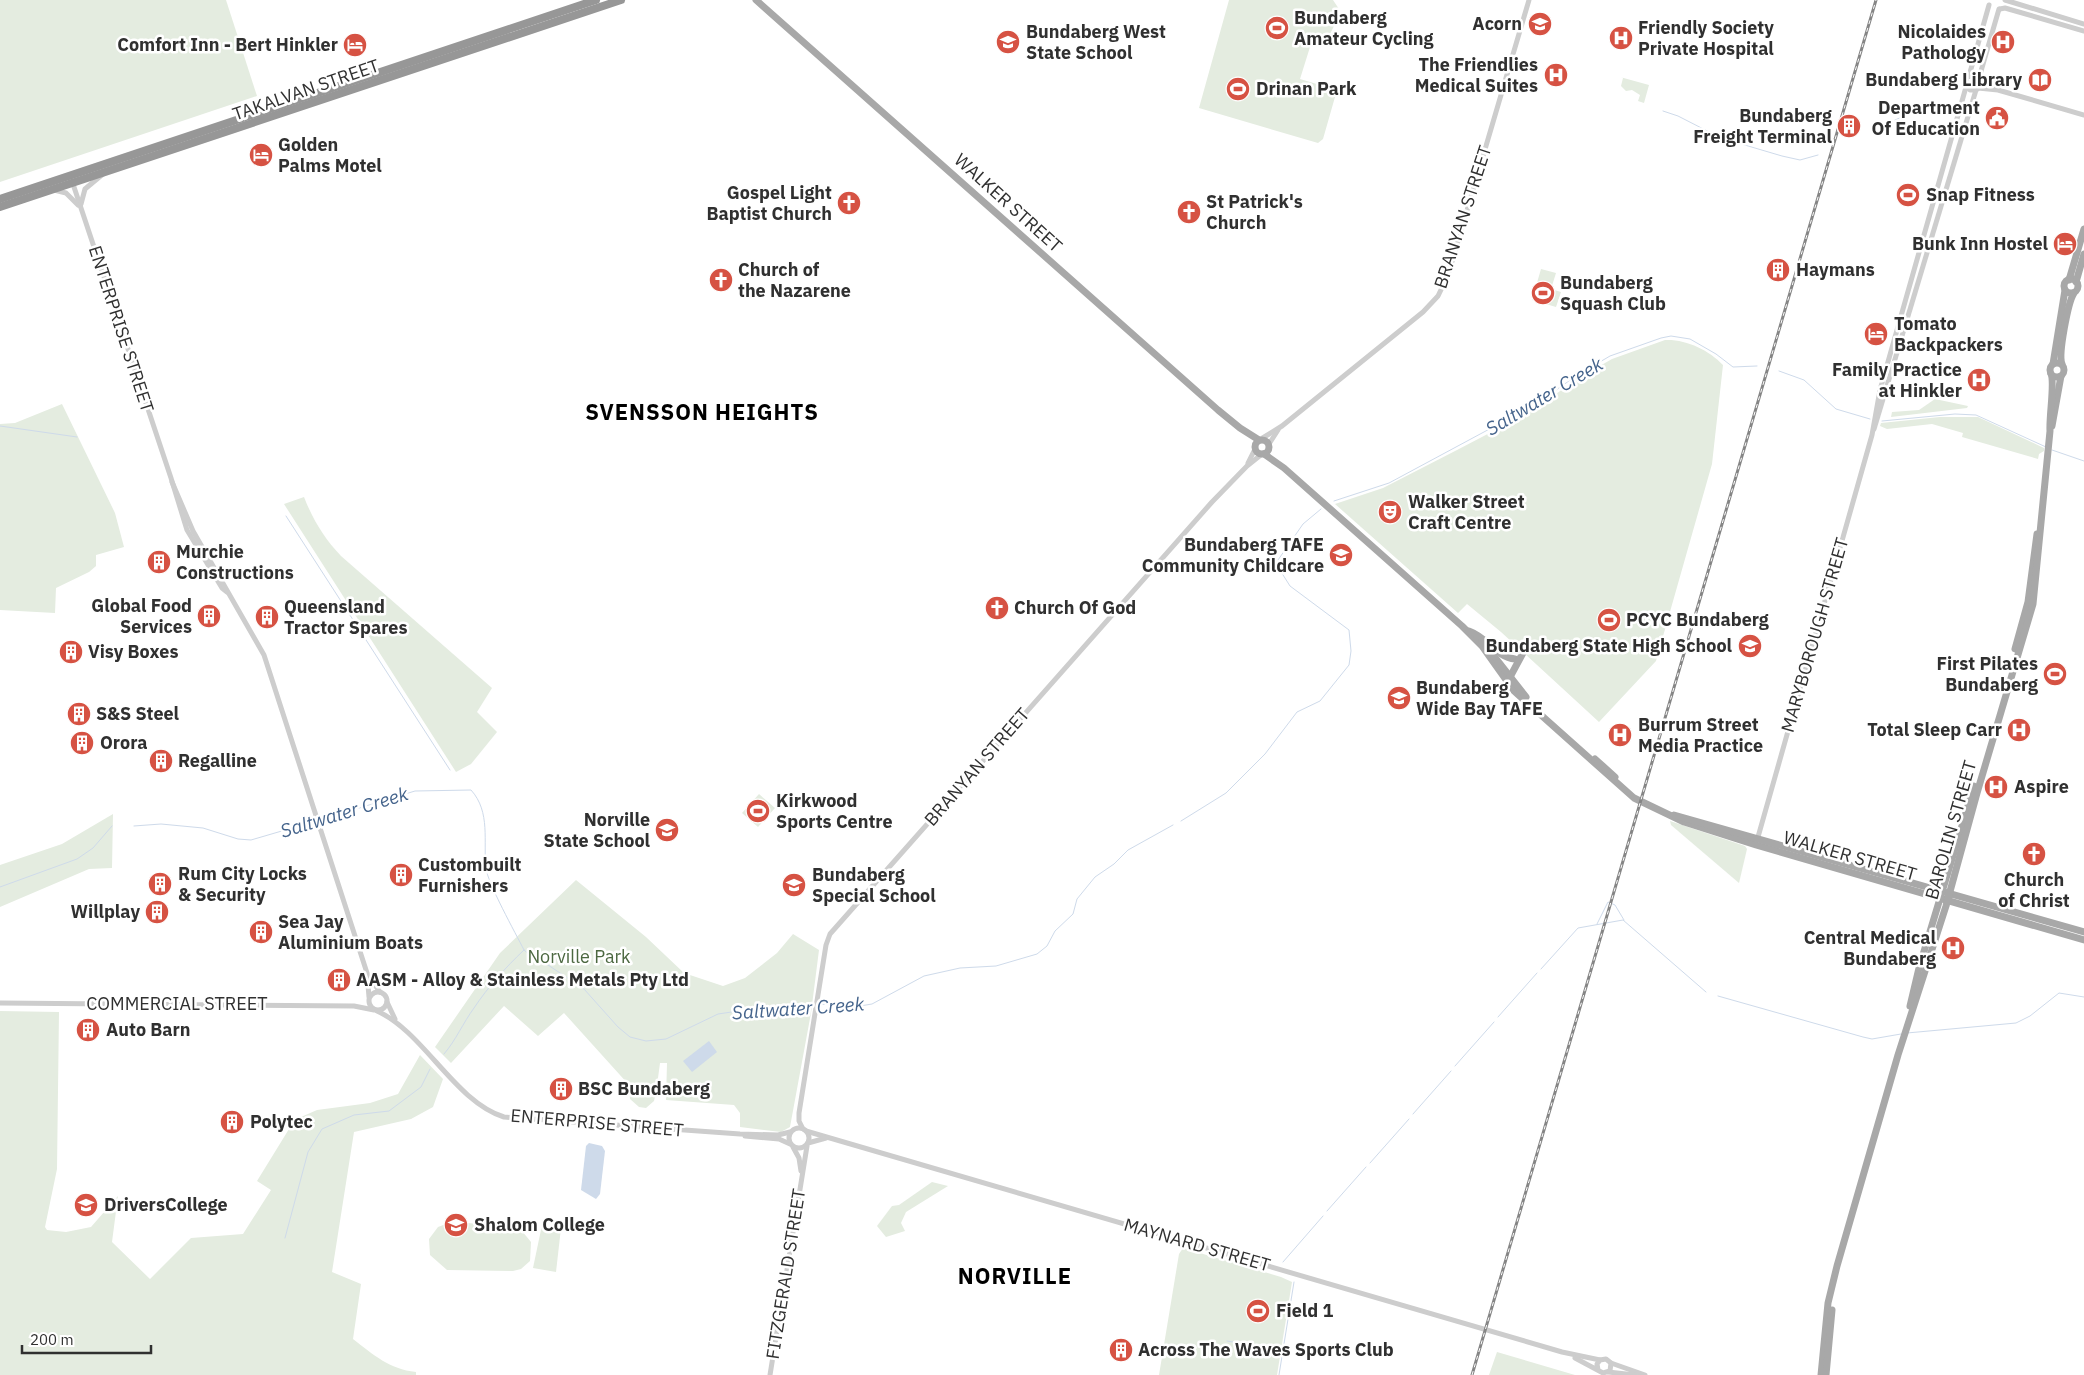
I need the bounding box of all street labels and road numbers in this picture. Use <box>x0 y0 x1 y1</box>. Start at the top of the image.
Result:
street label: TAKALVAN STREET <box>229 54 382 125</box>
street label: BRANYAN STREET <box>1429 142 1496 291</box>
street label: WALKER STREET <box>950 148 1067 257</box>
street label: ENTERPRISE STREET <box>84 243 159 415</box>
street label: MARYBOROUGH STREET <box>1776 535 1853 735</box>
street label: BRANYAN STREET <box>919 703 1034 830</box>
street label: BAROLIN STREET <box>1920 758 1981 902</box>
street label: WALKER STREET <box>1781 826 1919 886</box>
street label: COMMERCIAL STREET <box>86 992 268 1015</box>
street label: ENTERPRISE STREET <box>510 1103 685 1142</box>
street label: FITZGERALD STREET <box>761 1187 810 1361</box>
street label: MAYNARD STREET <box>1121 1213 1273 1276</box>

